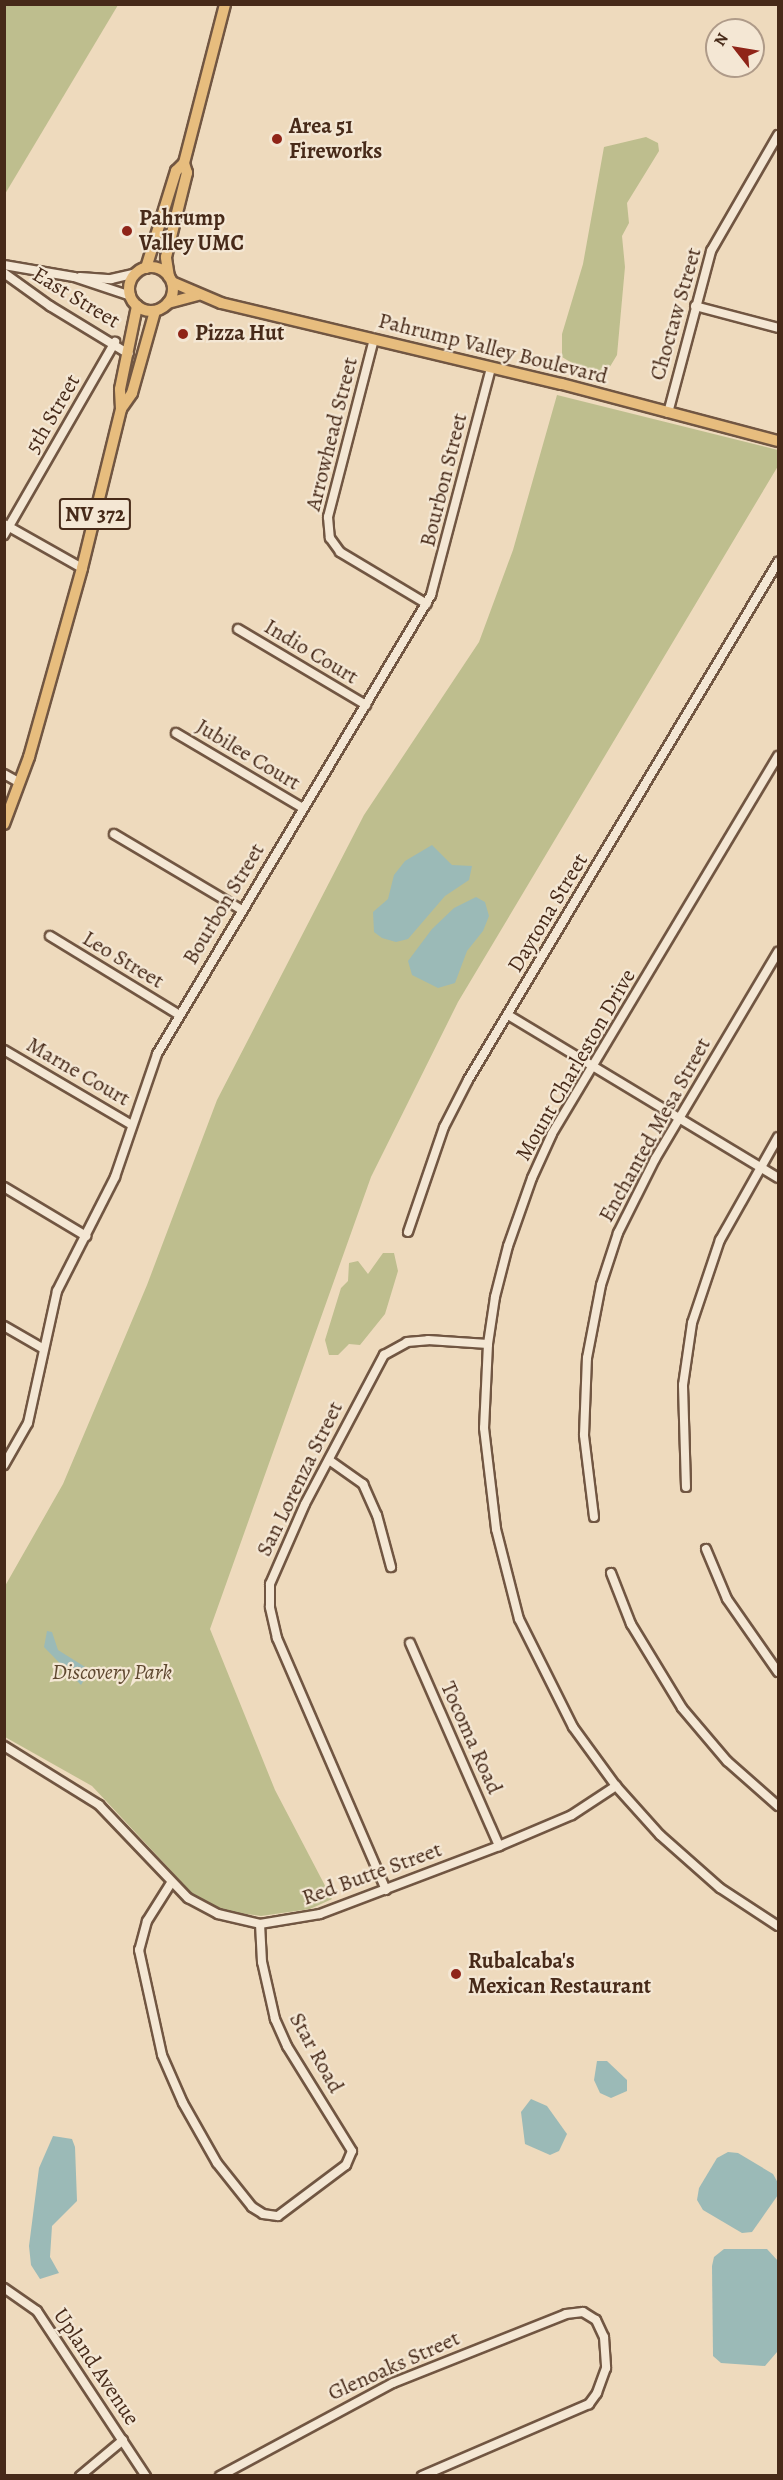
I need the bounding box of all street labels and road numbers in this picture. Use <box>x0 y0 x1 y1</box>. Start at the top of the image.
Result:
street label: Choctaw Street <box>644 245 708 383</box>
street label: East Street <box>27 262 125 334</box>
street label: Pahrump Valley Boulevard <box>375 308 611 390</box>
street label: Arrowhead Street <box>300 355 364 513</box>
street label: 5th Street <box>20 370 86 458</box>
street label: Bourbon Street <box>415 410 473 550</box>
road number: NV 372 <box>58 496 132 532</box>
street label: Indio Court <box>259 614 363 690</box>
street label: Jubilee Court <box>191 714 305 796</box>
street label: Bourbon Street <box>177 839 271 969</box>
street label: Daytona Street <box>502 849 594 977</box>
street label: Leo Street <box>77 925 169 995</box>
street label: Mount Charleston Drive <box>510 964 642 1166</box>
street label: Marne Court <box>22 1032 134 1112</box>
street label: Enchanted Mesa Street <box>593 1033 717 1227</box>
street label: San Lorenza Street <box>251 1397 349 1561</box>
street label: Tocoma Road <box>434 1678 508 1798</box>
street label: Red Butte Street <box>299 1837 445 1911</box>
street label: Star Road <box>283 2008 349 2098</box>
street label: Upland Avenue <box>47 2303 145 2431</box>
street label: Glenoaks Street <box>324 2325 464 2407</box>

